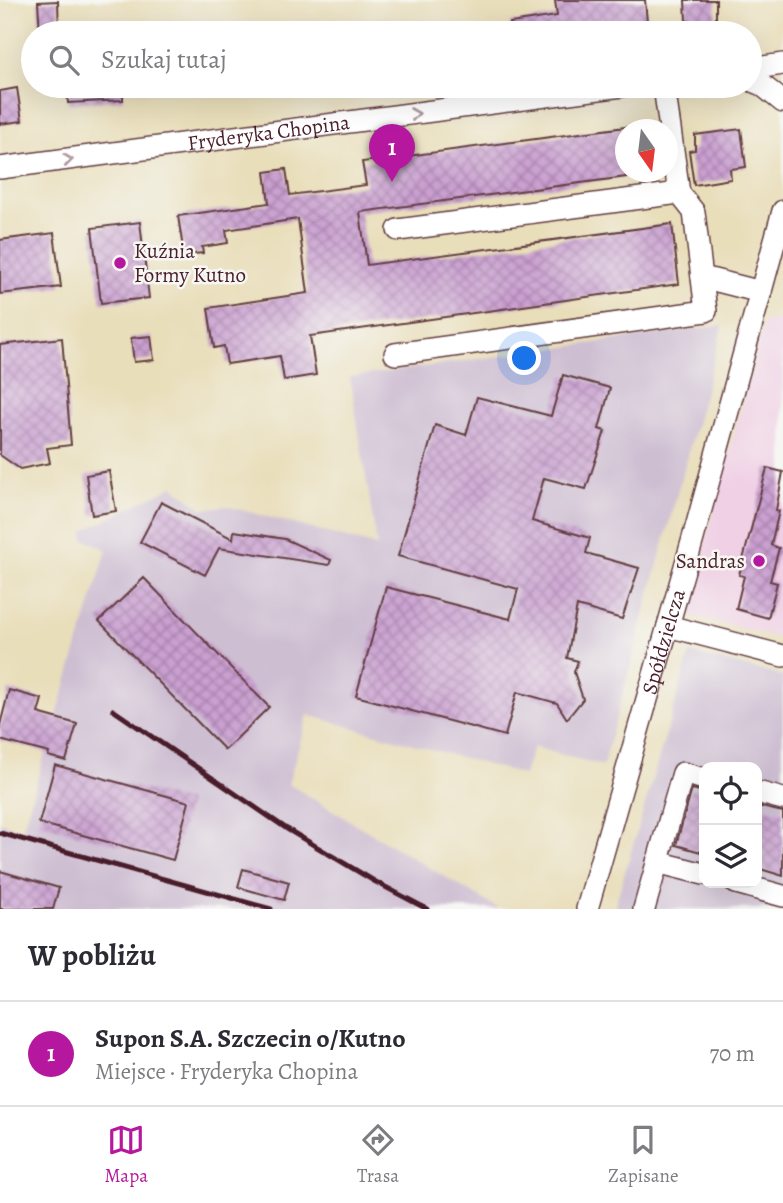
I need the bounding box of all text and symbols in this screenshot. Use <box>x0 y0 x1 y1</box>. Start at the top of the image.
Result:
search box <box>21 21 762 98</box>
icon: search <box>45 41 83 79</box>
text: Szukaj tutaj <box>101 42 227 77</box>
one-way arrow <box>409 106 420 121</box>
street label: Fryderyka Chopina <box>186 108 352 157</box>
north arrow <box>615 119 678 182</box>
pin: 1 <box>369 124 415 182</box>
one-way arrow <box>62 152 74 167</box>
place label: Kuźnia Formy Kutno <box>134 237 246 289</box>
marker: Kuźnia Formy Kutno <box>112 255 128 271</box>
your location <box>507 341 541 375</box>
place label: Sandras <box>676 547 745 575</box>
marker: Sandras <box>751 553 767 569</box>
street label: Spółdzielcza <box>635 586 692 698</box>
map controls <box>699 762 762 888</box>
button: locate <box>699 762 762 825</box>
button: layers <box>699 825 762 888</box>
text: W pobliżu <box>28 935 156 975</box>
text: Supon S.A. Szczecin o/Kutno <box>95 1021 406 1056</box>
text: 1 <box>47 1038 55 1069</box>
text: 70 m <box>709 1038 755 1069</box>
text: Miejsce · Fryderyka Chopina <box>95 1056 358 1087</box>
tab: Mapa <box>104 1121 148 1189</box>
tab: Trasa <box>357 1121 399 1189</box>
tab: Zapisane <box>608 1121 679 1189</box>

